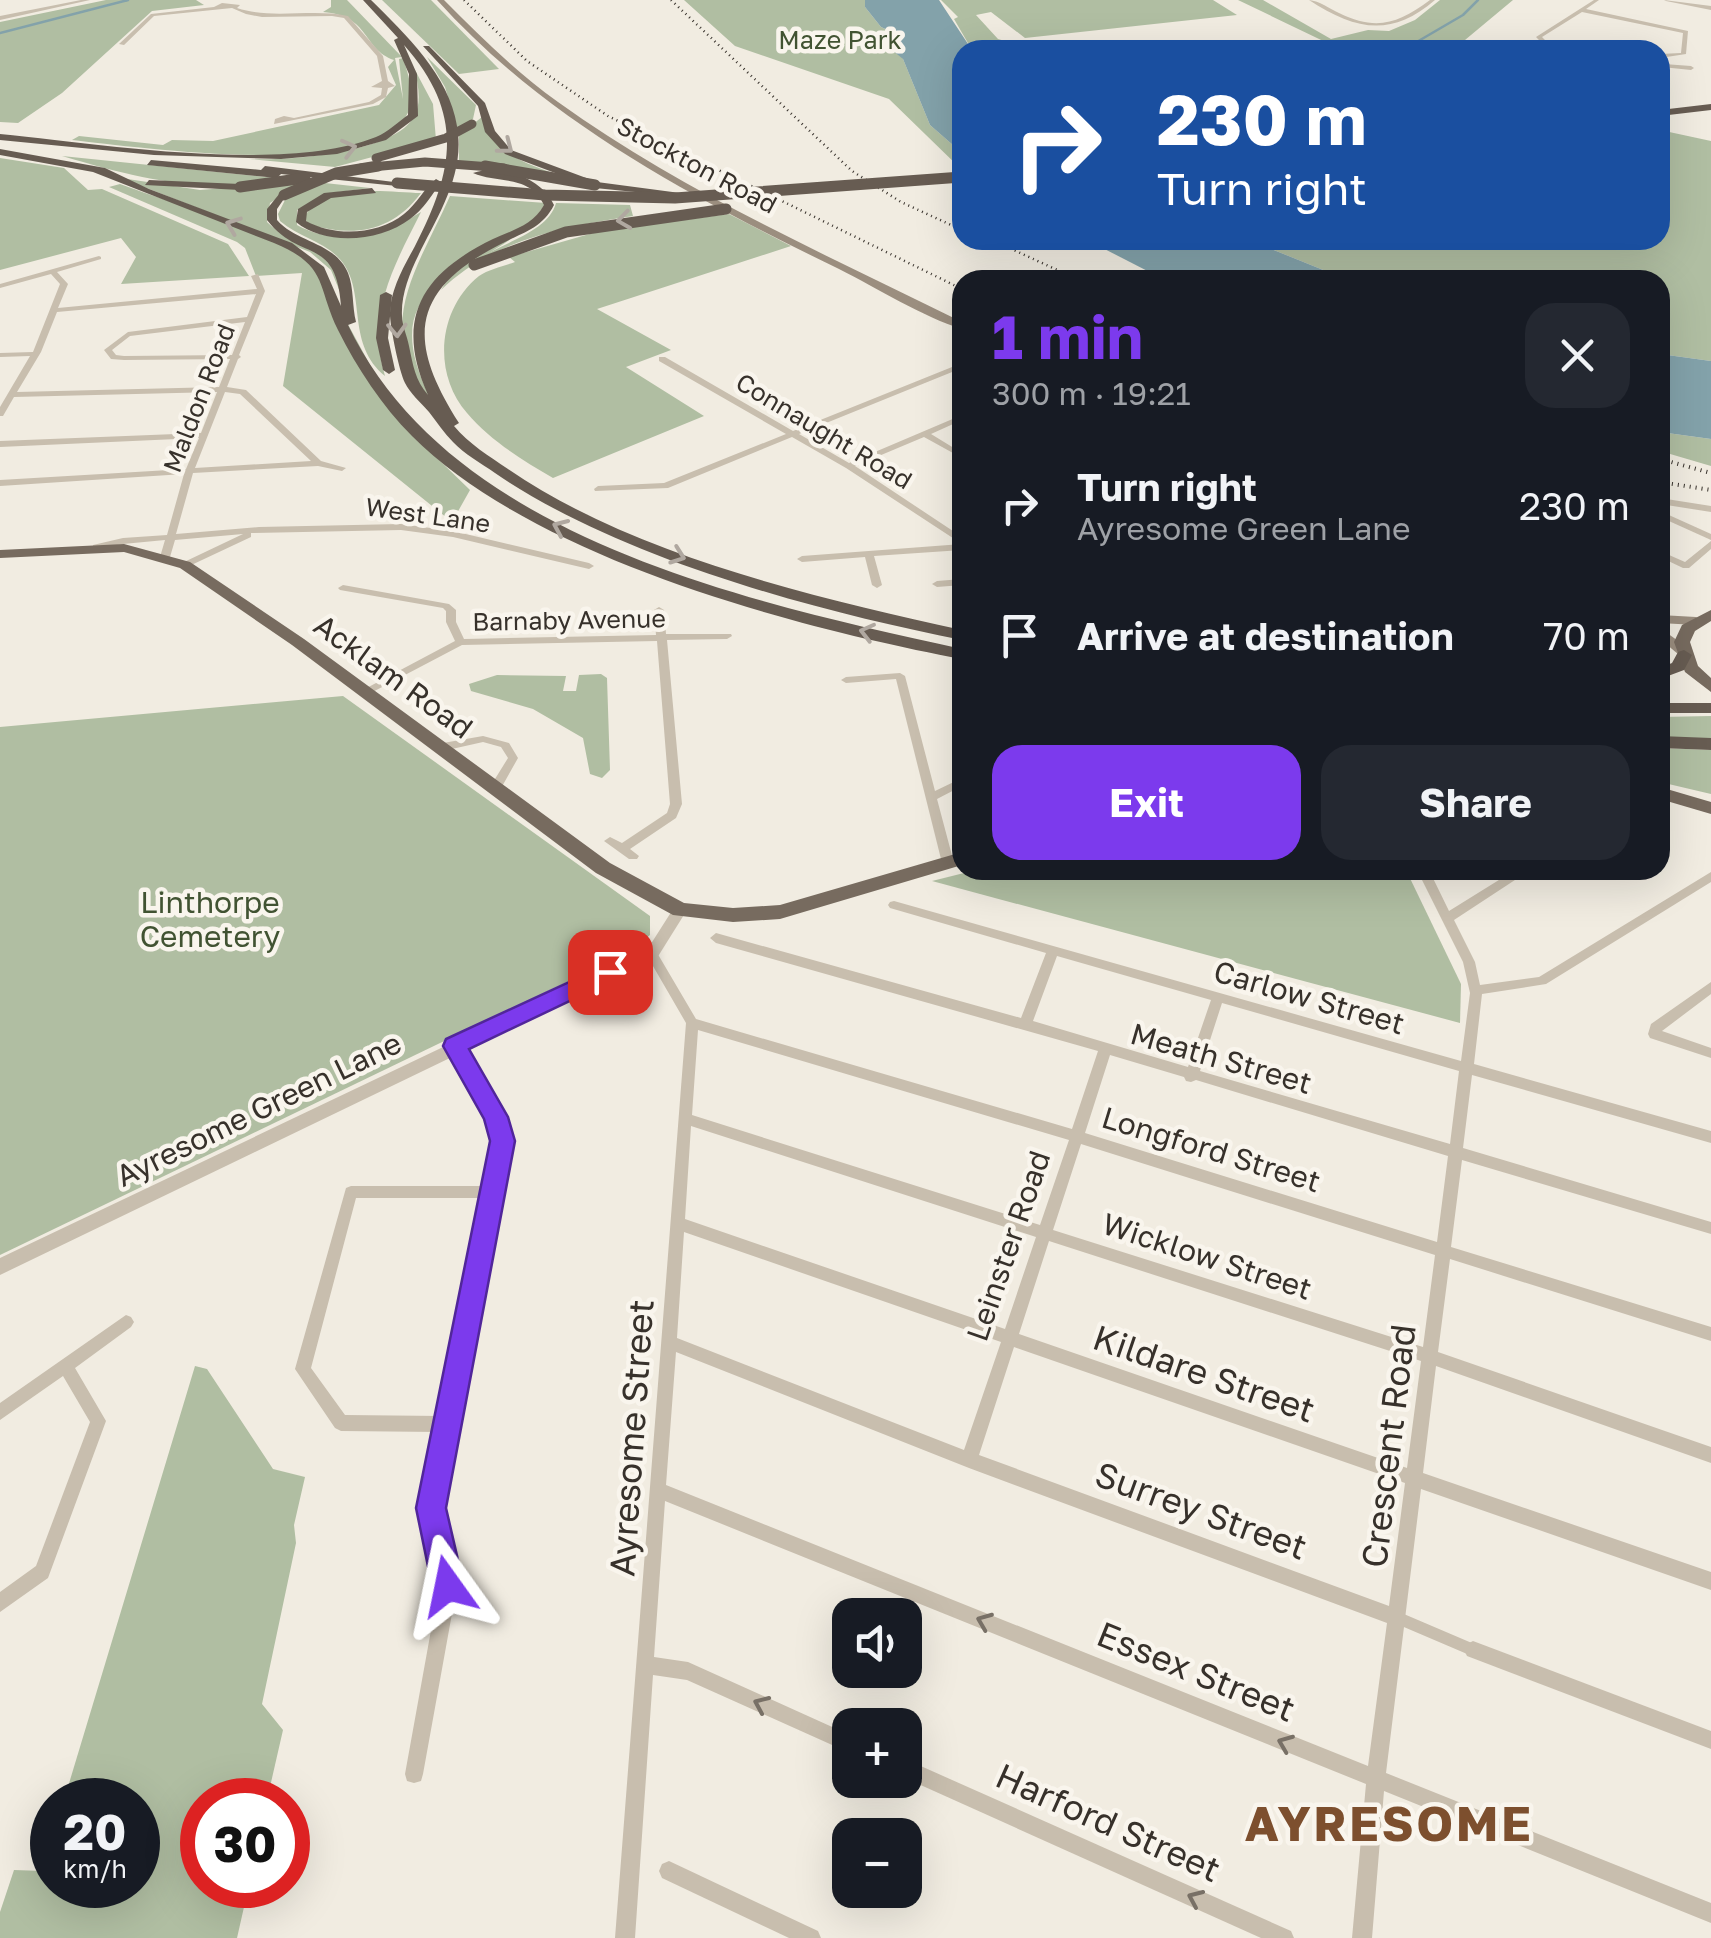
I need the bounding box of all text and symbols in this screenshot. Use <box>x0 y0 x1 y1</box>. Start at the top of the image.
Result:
park label: Maze Park <box>778 24 902 55</box>
text: 230 m <box>1157 76 1367 160</box>
icon: right <box>992 80 1122 210</box>
street label: Stockton Road <box>612 109 782 220</box>
one-way arrow <box>495 135 513 152</box>
one-way arrow <box>340 139 357 160</box>
text: Turn right <box>1157 161 1367 215</box>
one-way arrow <box>616 209 632 230</box>
one-way arrow <box>225 216 242 237</box>
text: 1 min <box>992 300 1143 372</box>
button: close <box>1525 303 1630 408</box>
street label: Maldon Road <box>156 319 241 476</box>
one-way arrow <box>386 323 407 339</box>
street label: Connaught Road <box>731 366 918 495</box>
text: 300 m · 19:21 <box>992 374 1191 412</box>
text: Turn right <box>1077 464 1257 509</box>
icon: right <box>992 478 1047 533</box>
text: 230 m <box>1519 483 1630 528</box>
street label: West Lane <box>364 490 492 539</box>
text: Ayresome Green Lane <box>1077 509 1411 547</box>
one-way arrow <box>552 520 570 540</box>
one-way arrow <box>669 544 686 565</box>
street label: Barnaby Avenue <box>472 602 666 637</box>
street label: Acklam Road <box>307 607 480 746</box>
icon: arrive <box>992 608 1047 663</box>
text: Arrive at destination <box>1077 613 1454 658</box>
text: 70 m <box>1543 613 1630 658</box>
one-way arrow <box>859 623 876 644</box>
button: Exit <box>992 745 1301 860</box>
button: Share <box>1321 745 1630 860</box>
park label: Linthorpe Cemetery <box>140 884 280 954</box>
pin <box>568 930 653 1015</box>
icon: arrive <box>583 945 638 1000</box>
street label: Carlow Street <box>1210 953 1409 1041</box>
street label: Meath Street <box>1127 1015 1316 1101</box>
street label: Ayresome Green Lane <box>110 1024 407 1194</box>
street label: Longford Street <box>1098 1099 1325 1199</box>
street label: Leinster Road <box>959 1146 1057 1345</box>
street label: Wicklow Street <box>1098 1205 1316 1307</box>
street label: Ayresome Street <box>600 1298 662 1578</box>
street label: Kildare Street <box>1088 1315 1321 1431</box>
street label: Crescent Road <box>1352 1322 1424 1570</box>
street label: Surrey Street <box>1090 1452 1313 1568</box>
position arrow <box>396 1534 500 1638</box>
map controls <box>832 1598 922 1908</box>
button: sound <box>832 1598 922 1688</box>
street label: Essex Street <box>1091 1612 1301 1730</box>
one-way arrow <box>976 1613 994 1633</box>
one-way arrow <box>753 1696 771 1716</box>
button: + <box>832 1708 922 1798</box>
one-way arrow <box>1277 1734 1295 1754</box>
street label: Harford Street <box>990 1754 1227 1890</box>
speed limit sign: 30 <box>180 1778 310 1908</box>
district label: AYRESOME <box>1245 1794 1533 1852</box>
text: 20 <box>63 1801 126 1861</box>
button: − <box>832 1818 922 1908</box>
text: km/h <box>63 1853 127 1884</box>
one-way arrow <box>1187 1890 1205 1910</box>

